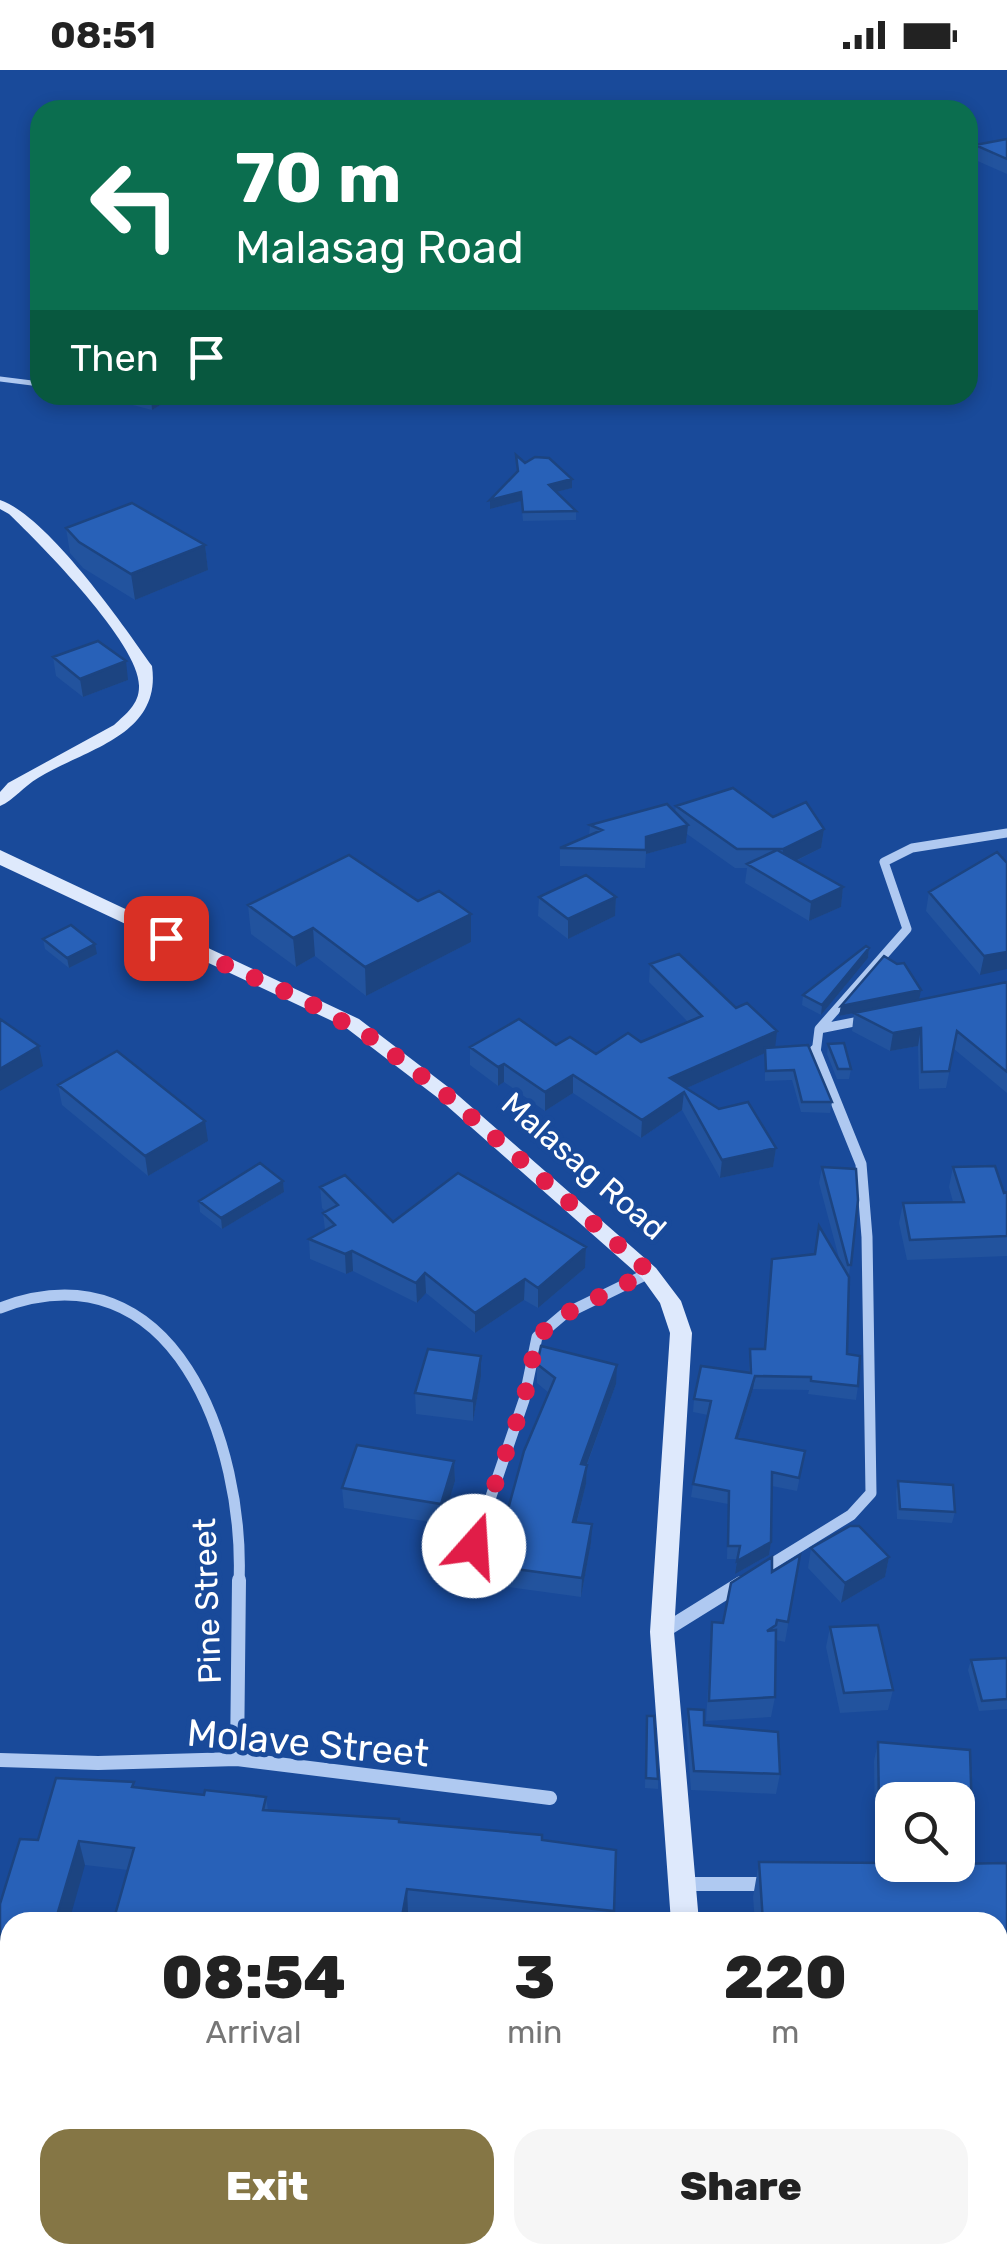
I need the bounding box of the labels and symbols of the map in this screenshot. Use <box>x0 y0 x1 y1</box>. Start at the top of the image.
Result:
pin <box>124 896 209 981</box>
street label: Malasag Road <box>494 1084 674 1248</box>
position arrow <box>422 1494 526 1598</box>
street label: Pine Street <box>185 1517 229 1685</box>
street label: Molave Street <box>185 1710 431 1776</box>

